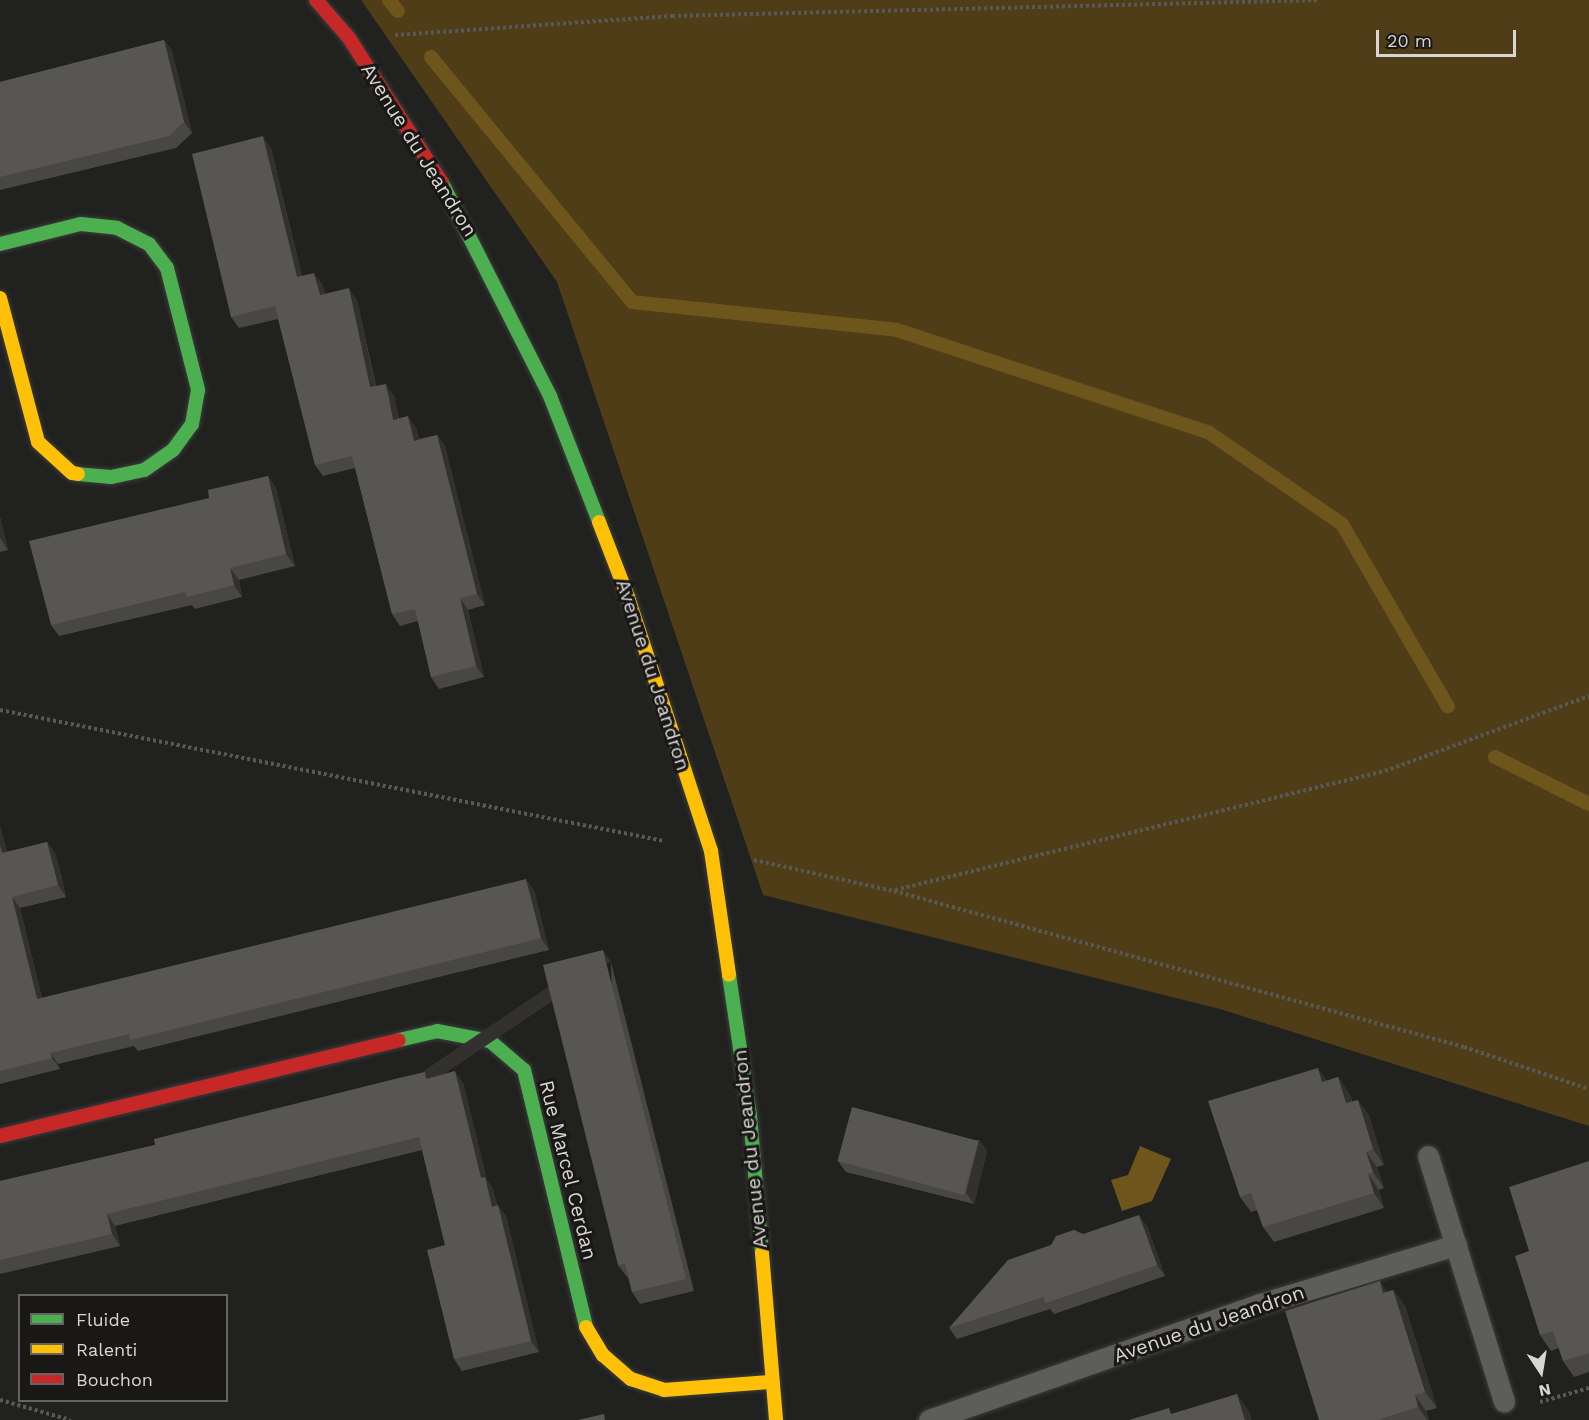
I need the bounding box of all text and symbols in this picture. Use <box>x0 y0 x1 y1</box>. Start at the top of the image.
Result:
scale bar <box>1379 18 1518 56</box>
text: 20 m <box>1387 30 1432 51</box>
street label: Avenue du Jeandron <box>356 59 482 241</box>
street label: Avenue du Jeandron <box>611 576 695 774</box>
street label: Avenue du Jeandron <box>728 1048 772 1250</box>
street label: Rue Marcel Cerdan <box>534 1077 602 1263</box>
street label: Avenue du Jeandron <box>1110 1280 1308 1368</box>
legend <box>18 1294 228 1402</box>
text: Fluide <box>76 1309 130 1330</box>
text: Ralenti <box>76 1339 137 1360</box>
north arrow <box>1511 1342 1571 1402</box>
text: Bouchon <box>76 1369 153 1390</box>
text: N <box>1537 1380 1553 1401</box>

